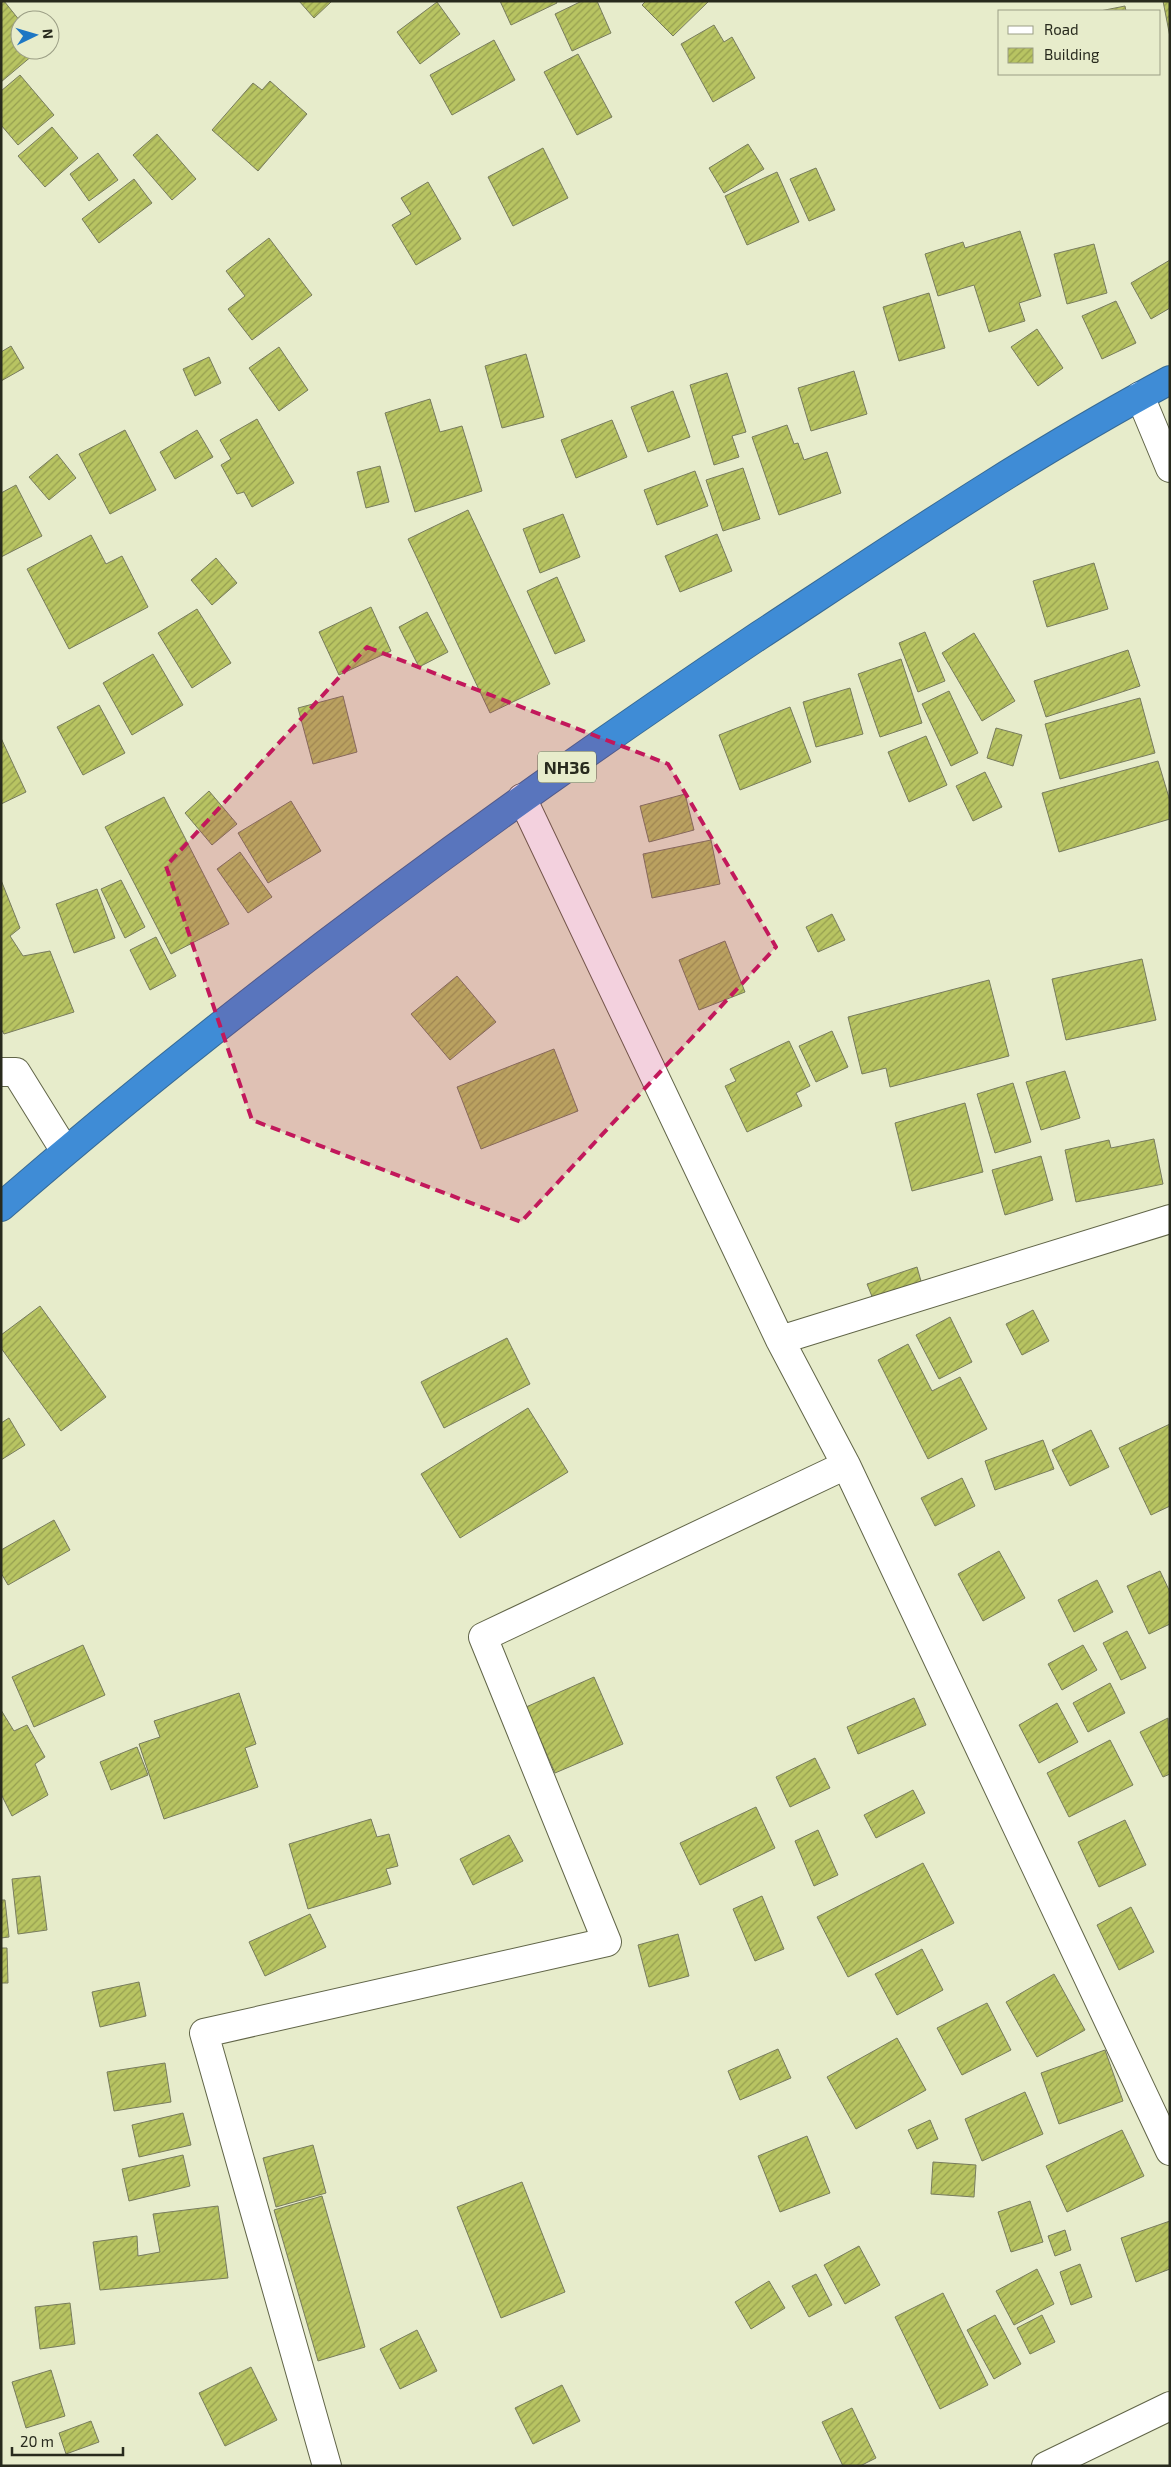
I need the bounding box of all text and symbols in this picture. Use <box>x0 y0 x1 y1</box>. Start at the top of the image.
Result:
north arrow <box>10 10 60 60</box>
legend <box>998 10 1161 75</box>
text: Road <box>1044 20 1079 38</box>
text: N <box>40 28 57 40</box>
text: Building <box>1044 45 1100 63</box>
road number: NH36 <box>538 752 596 782</box>
scale bar <box>12 2424 124 2456</box>
text: 20 m <box>20 2432 54 2450</box>

